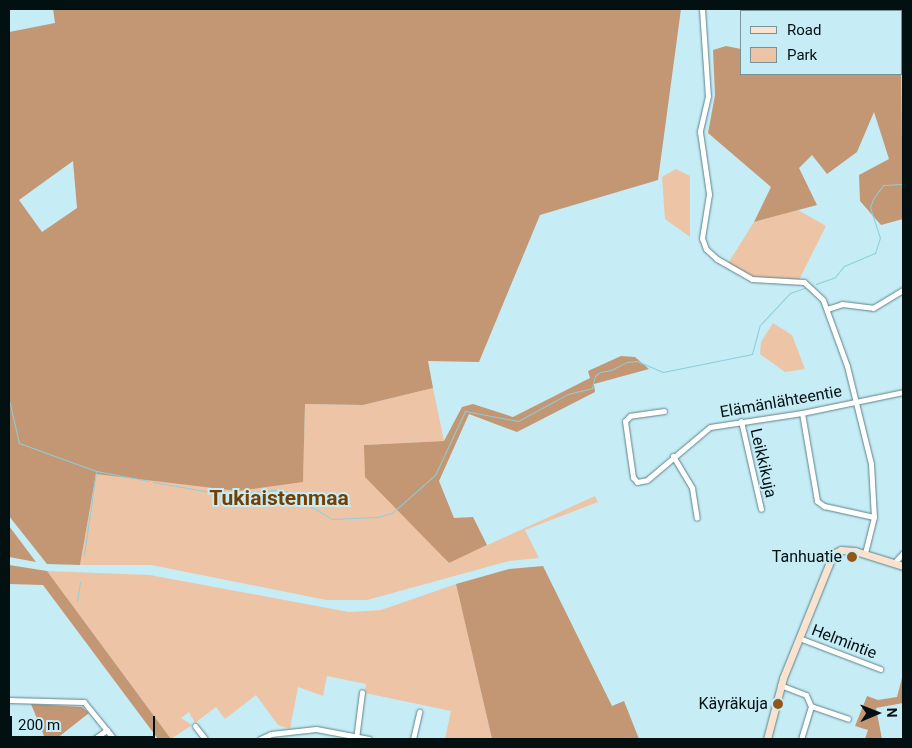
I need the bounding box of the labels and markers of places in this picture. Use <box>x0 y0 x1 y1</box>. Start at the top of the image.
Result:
place label: Tanhuatie <box>772 547 842 567</box>
marker: Tanhuatie <box>846 551 858 563</box>
place label: Käyräkuja <box>699 694 768 714</box>
marker: Käyräkuja <box>772 698 784 710</box>

